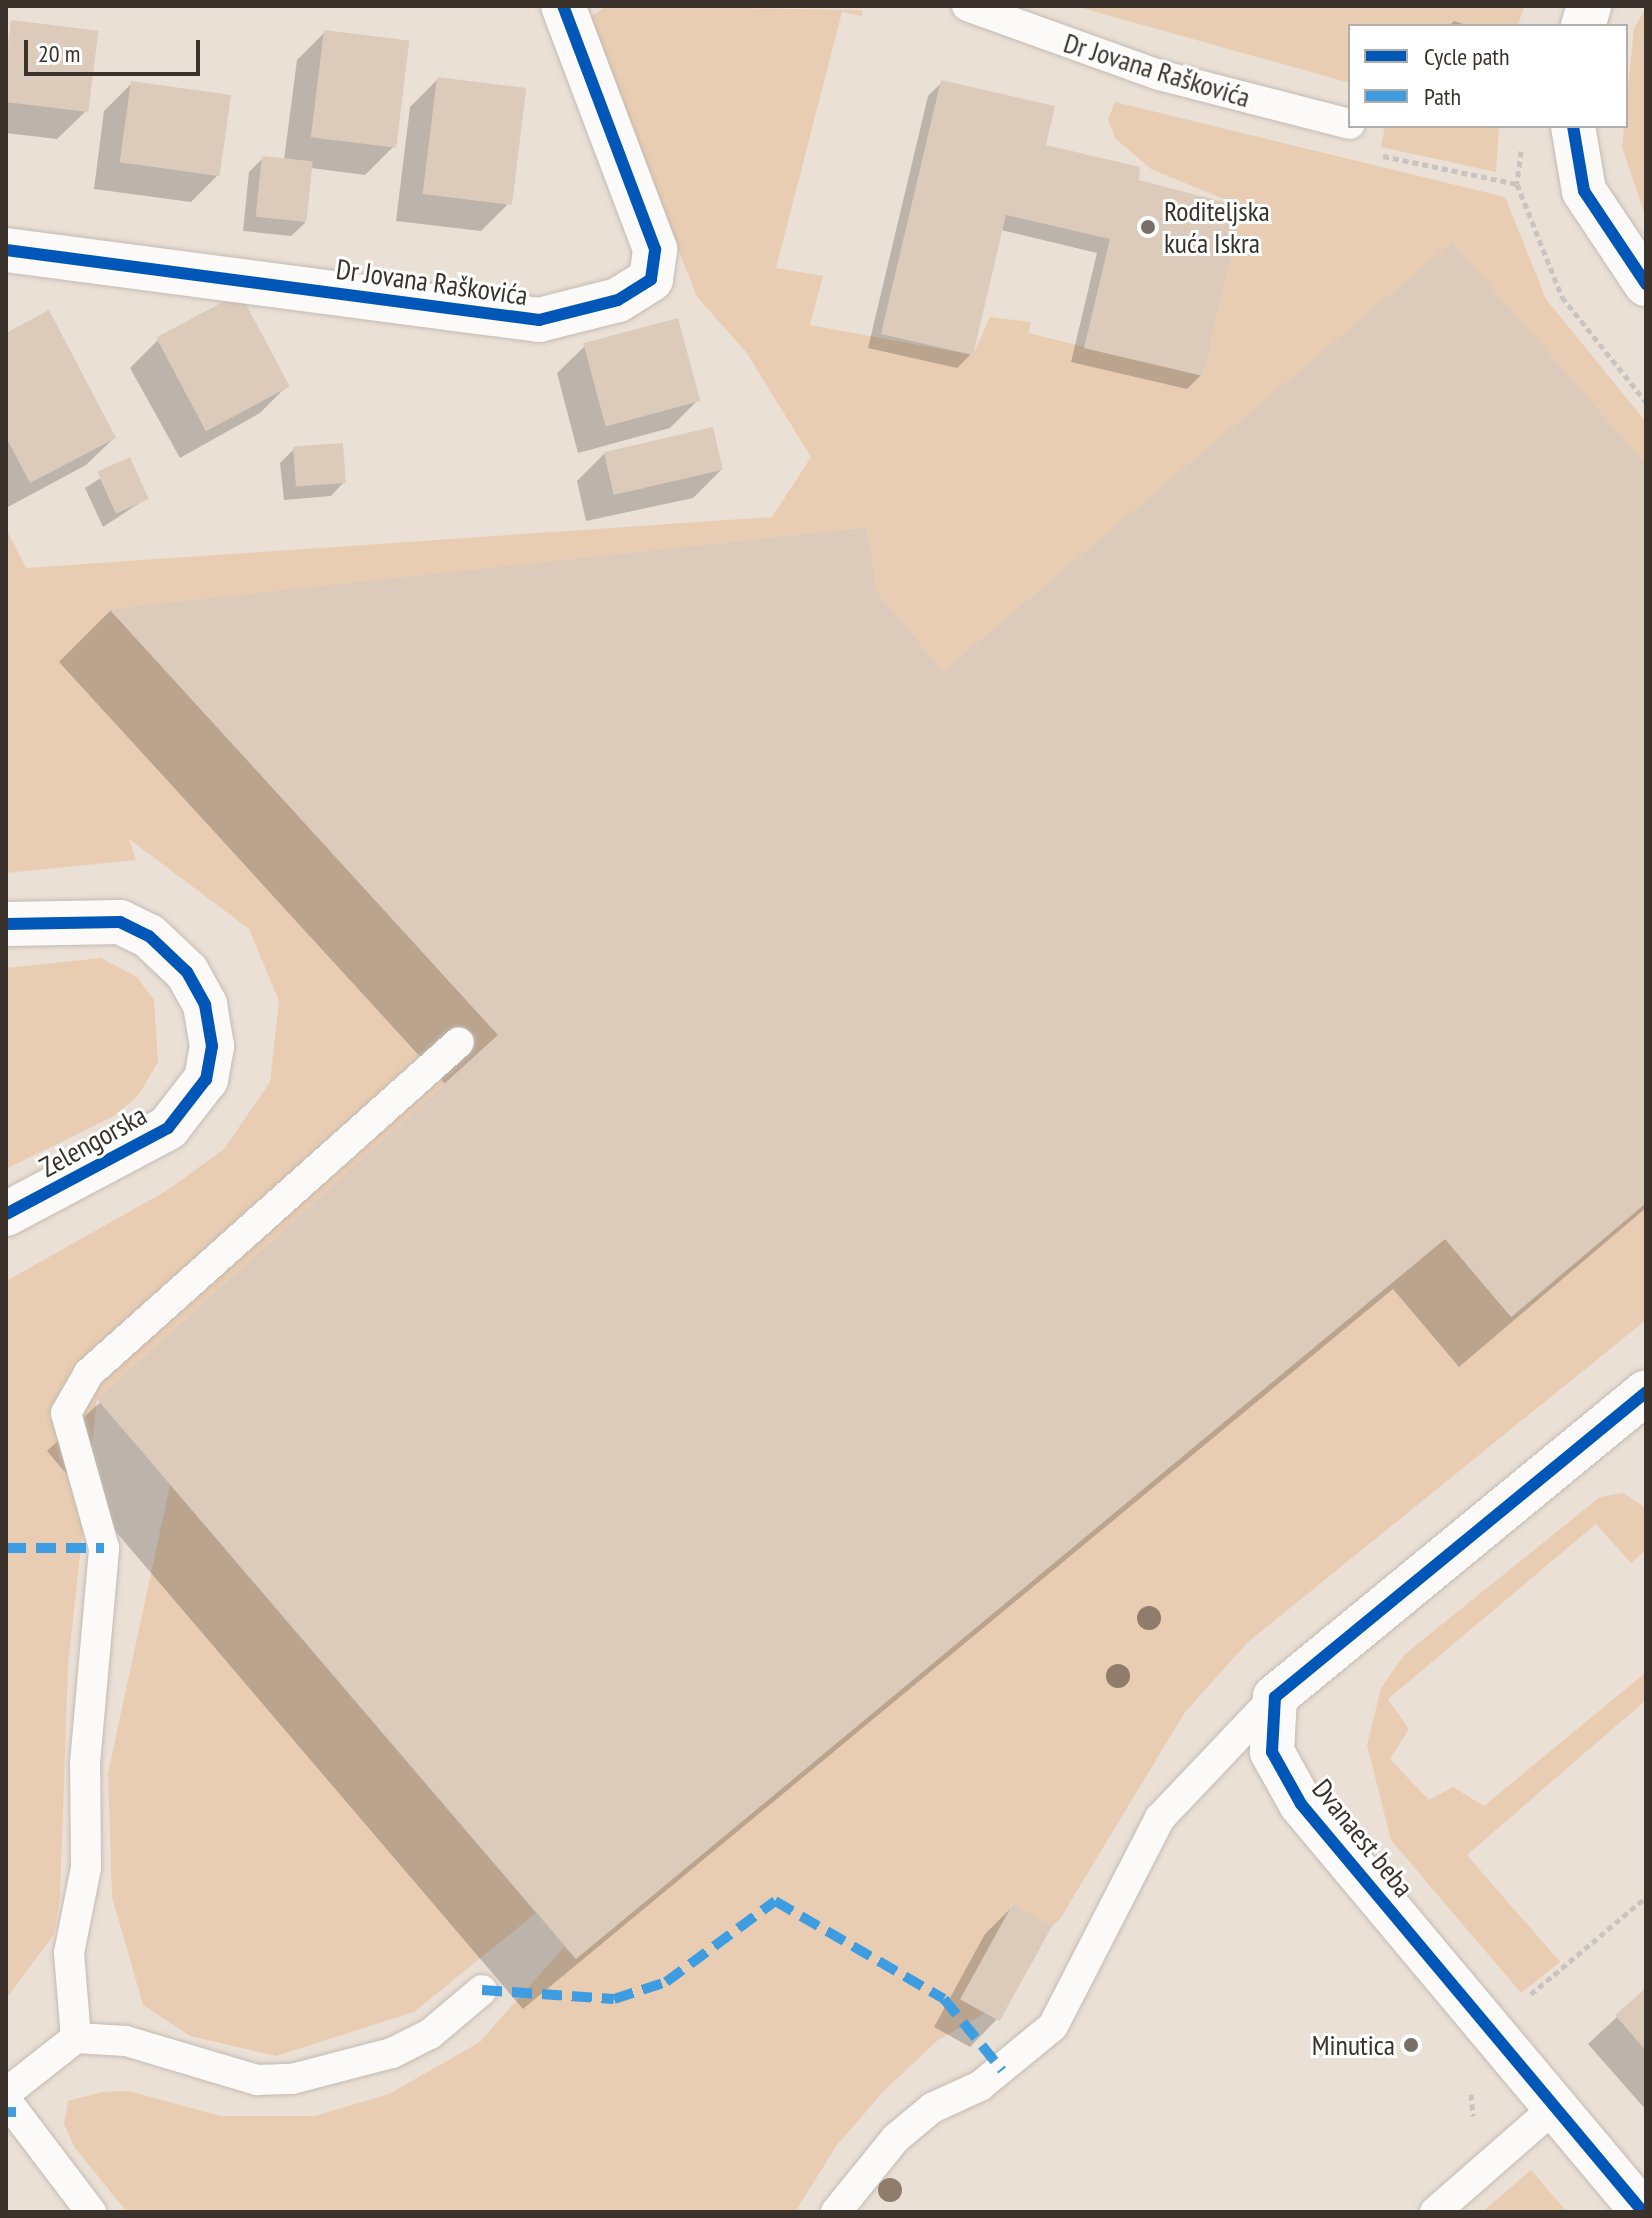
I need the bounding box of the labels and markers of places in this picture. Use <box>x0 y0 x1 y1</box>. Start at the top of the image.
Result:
place label: Roditeljska kuća Iskra <box>1164 194 1270 260</box>
marker: Roditeljska kuća Iskra <box>1139 218 1157 236</box>
place label: Minutica <box>1312 2028 1395 2062</box>
marker: Minutica <box>1402 2036 1420 2054</box>

